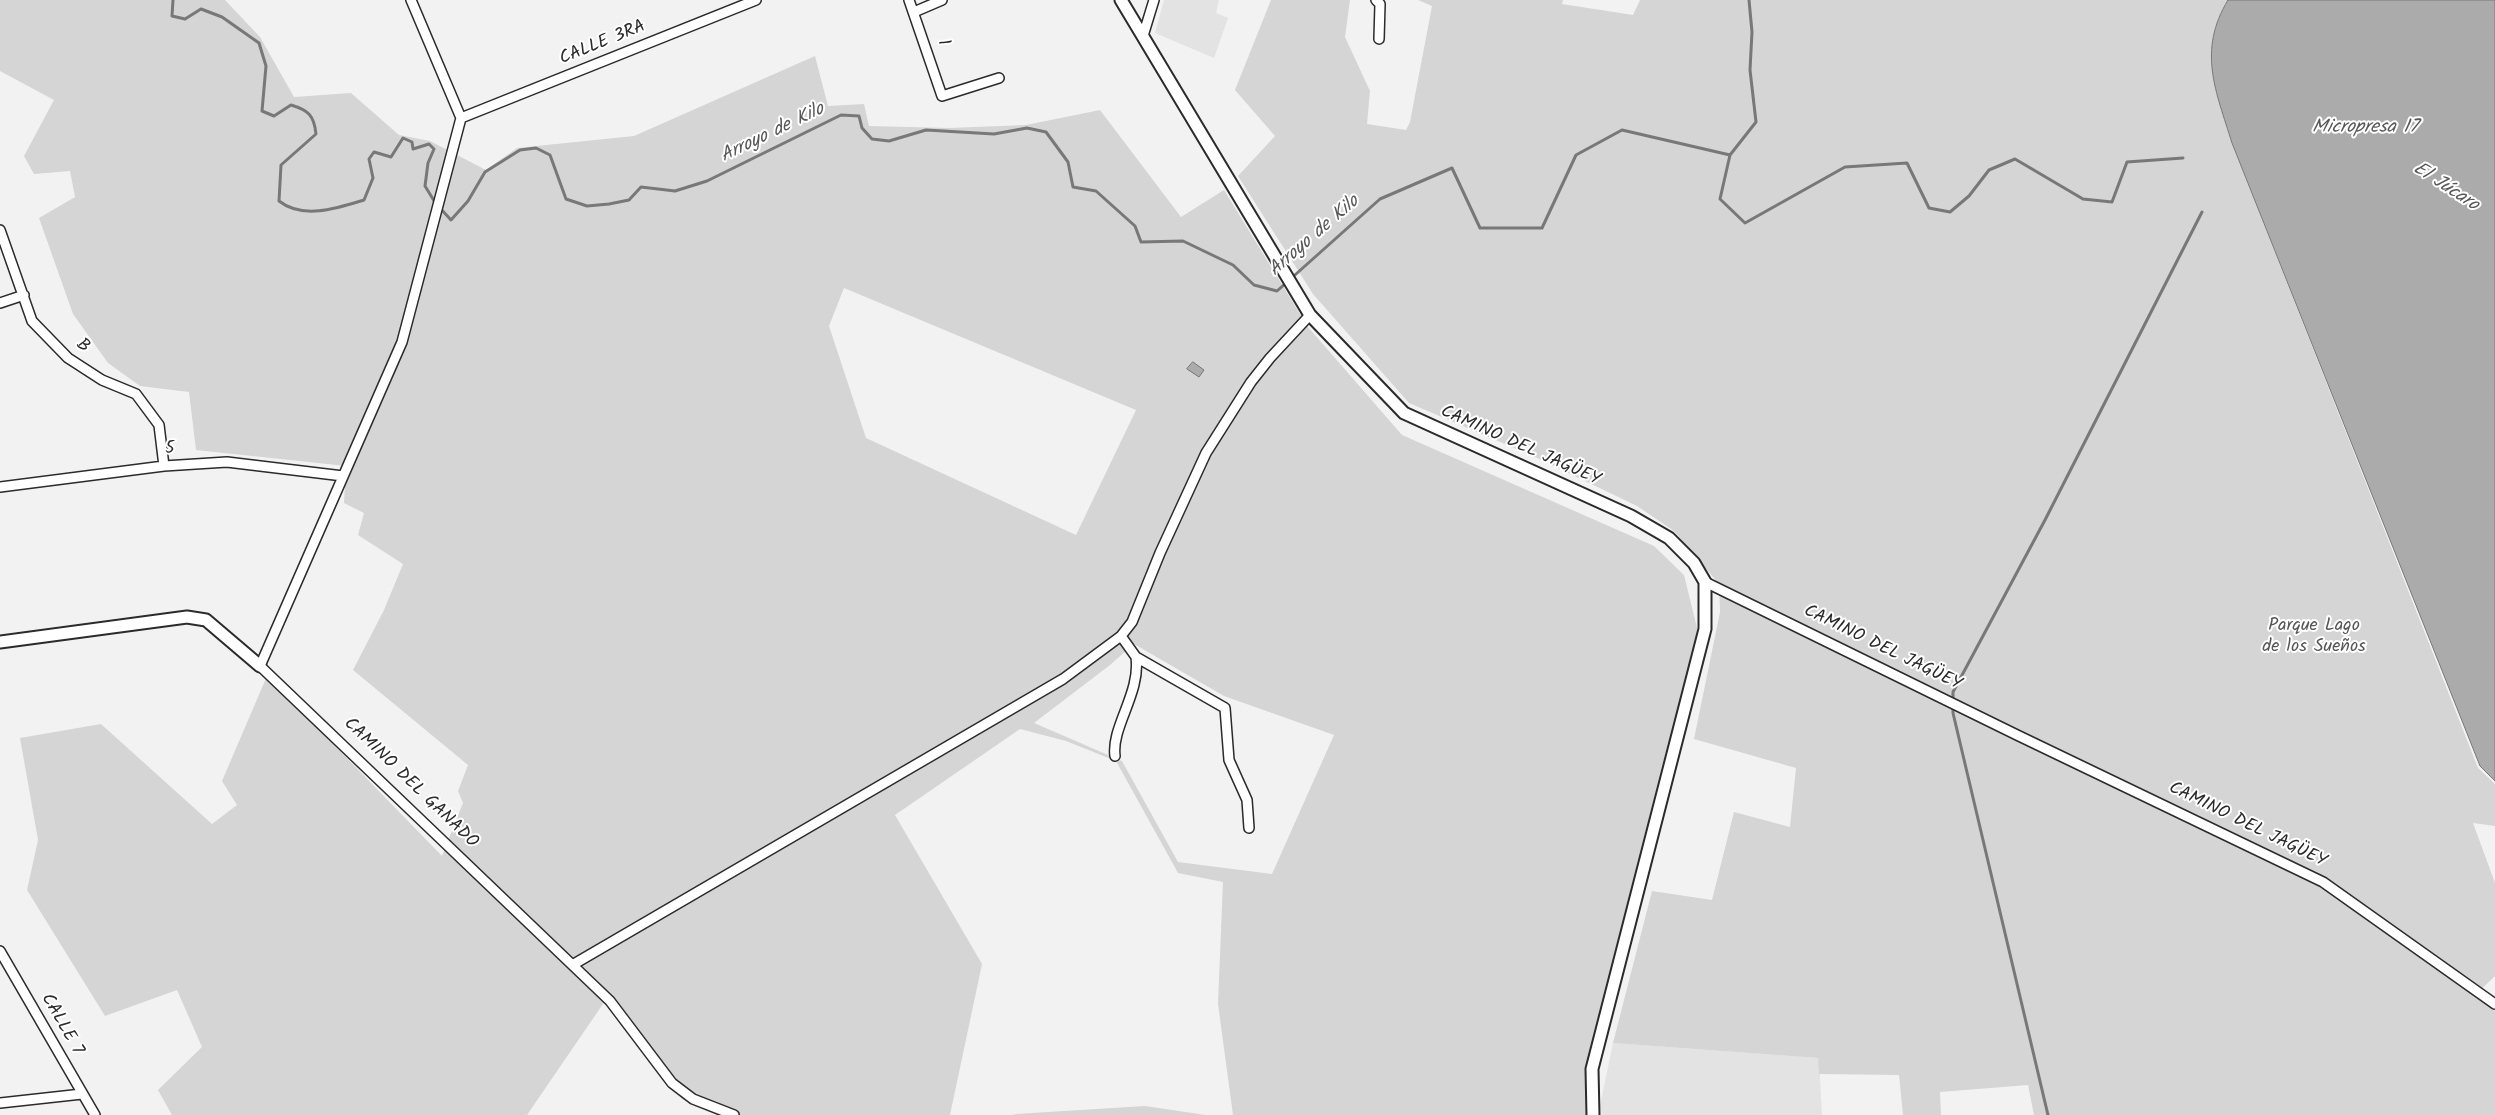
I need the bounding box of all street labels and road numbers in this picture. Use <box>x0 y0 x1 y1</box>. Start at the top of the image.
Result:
street label: CALLE 3RA <box>557 17 649 71</box>
street label: 1 <box>931 37 953 49</box>
street label: B <box>71 335 93 359</box>
street label: CAMINO DEL JAGÜEY <box>1437 402 1603 492</box>
street label: 5 <box>164 439 176 461</box>
street label: CAMINO DEL JAGÜEY <box>1800 601 1964 697</box>
street label: CAMINO DEL GANADO <box>338 714 482 854</box>
street label: CAMINO DEL JAGÜEY <box>2165 778 2329 874</box>
street label: CALLE 7 <box>35 990 87 1060</box>

